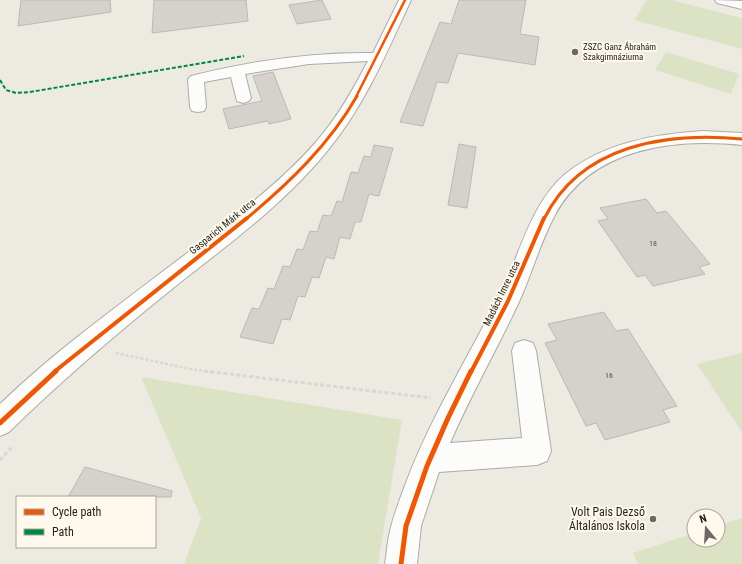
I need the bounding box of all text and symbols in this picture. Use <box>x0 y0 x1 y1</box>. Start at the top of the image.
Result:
place label: ZSZC Ganz Ábrahám Szakgimnáziuma <box>583 41 656 62</box>
marker: ZSZC Ganz Ábrahám Szakgimnáziuma <box>570 47 580 57</box>
street label: Gasparich Márk utca <box>187 196 258 256</box>
house number: 18 <box>649 239 657 248</box>
street label: Madách Imre utca <box>481 259 522 328</box>
house number: 16 <box>605 371 613 380</box>
legend <box>16 496 156 548</box>
text: Cycle path <box>52 505 102 519</box>
place label: Volt Pais Dezső Általános Iskola <box>569 505 645 533</box>
north arrow <box>686 508 726 548</box>
text: N <box>698 512 709 526</box>
marker: Volt Pais Dezső Általános Iskola <box>648 514 658 524</box>
text: Path <box>52 525 74 539</box>

